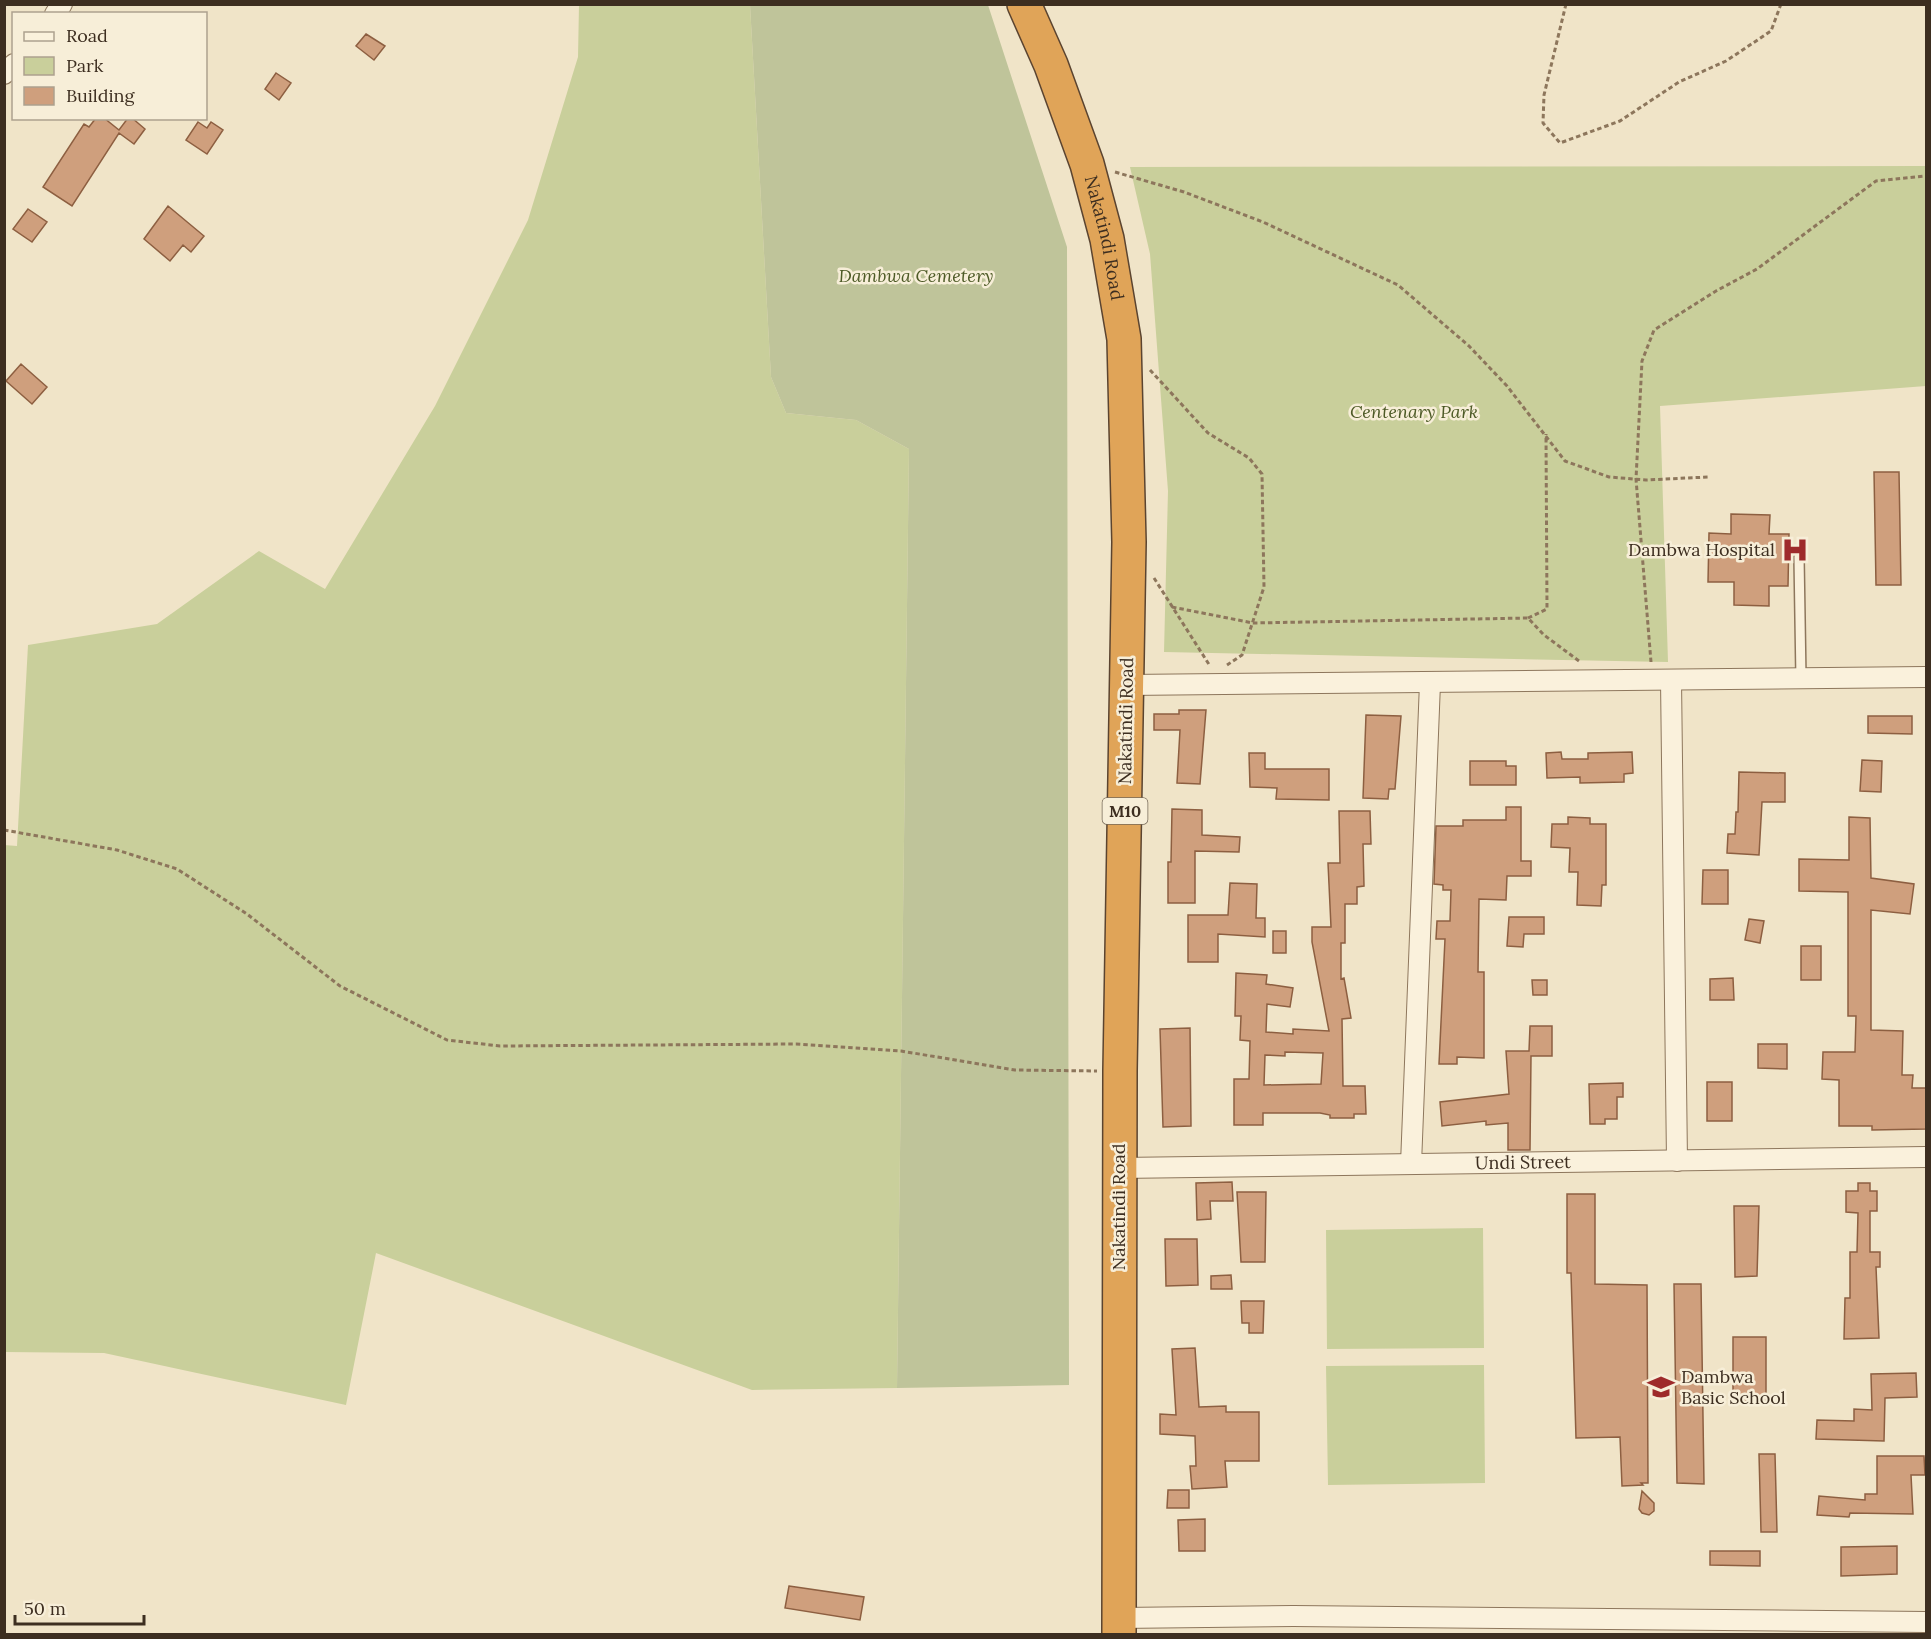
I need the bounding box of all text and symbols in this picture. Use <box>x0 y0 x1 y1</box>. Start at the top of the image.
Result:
legend <box>12 12 207 120</box>
text: Road <box>66 24 108 47</box>
text: Park <box>66 54 104 77</box>
text: Building <box>66 84 136 107</box>
street label: Nakatindi Road <box>1080 173 1129 302</box>
park label: Dambwa Cemetery <box>838 264 994 287</box>
park label: Centenary Park <box>1350 400 1478 423</box>
hospital icon: Dambwa Hospital <box>1780 535 1810 565</box>
place label: Dambwa Hospital <box>1628 538 1775 561</box>
street label: Nakatindi Road <box>1113 657 1138 785</box>
road number: M10 <box>1102 798 1148 824</box>
street label: Nakatindi Road <box>1107 1143 1130 1271</box>
street label: Undi Street <box>1475 1150 1571 1174</box>
place label: Dambwa Basic School <box>1681 1365 1786 1409</box>
school or university icon: Dambwa Basic School <box>1646 1372 1676 1402</box>
scale bar <box>15 1588 144 1626</box>
text: 50 m <box>24 1597 66 1620</box>

